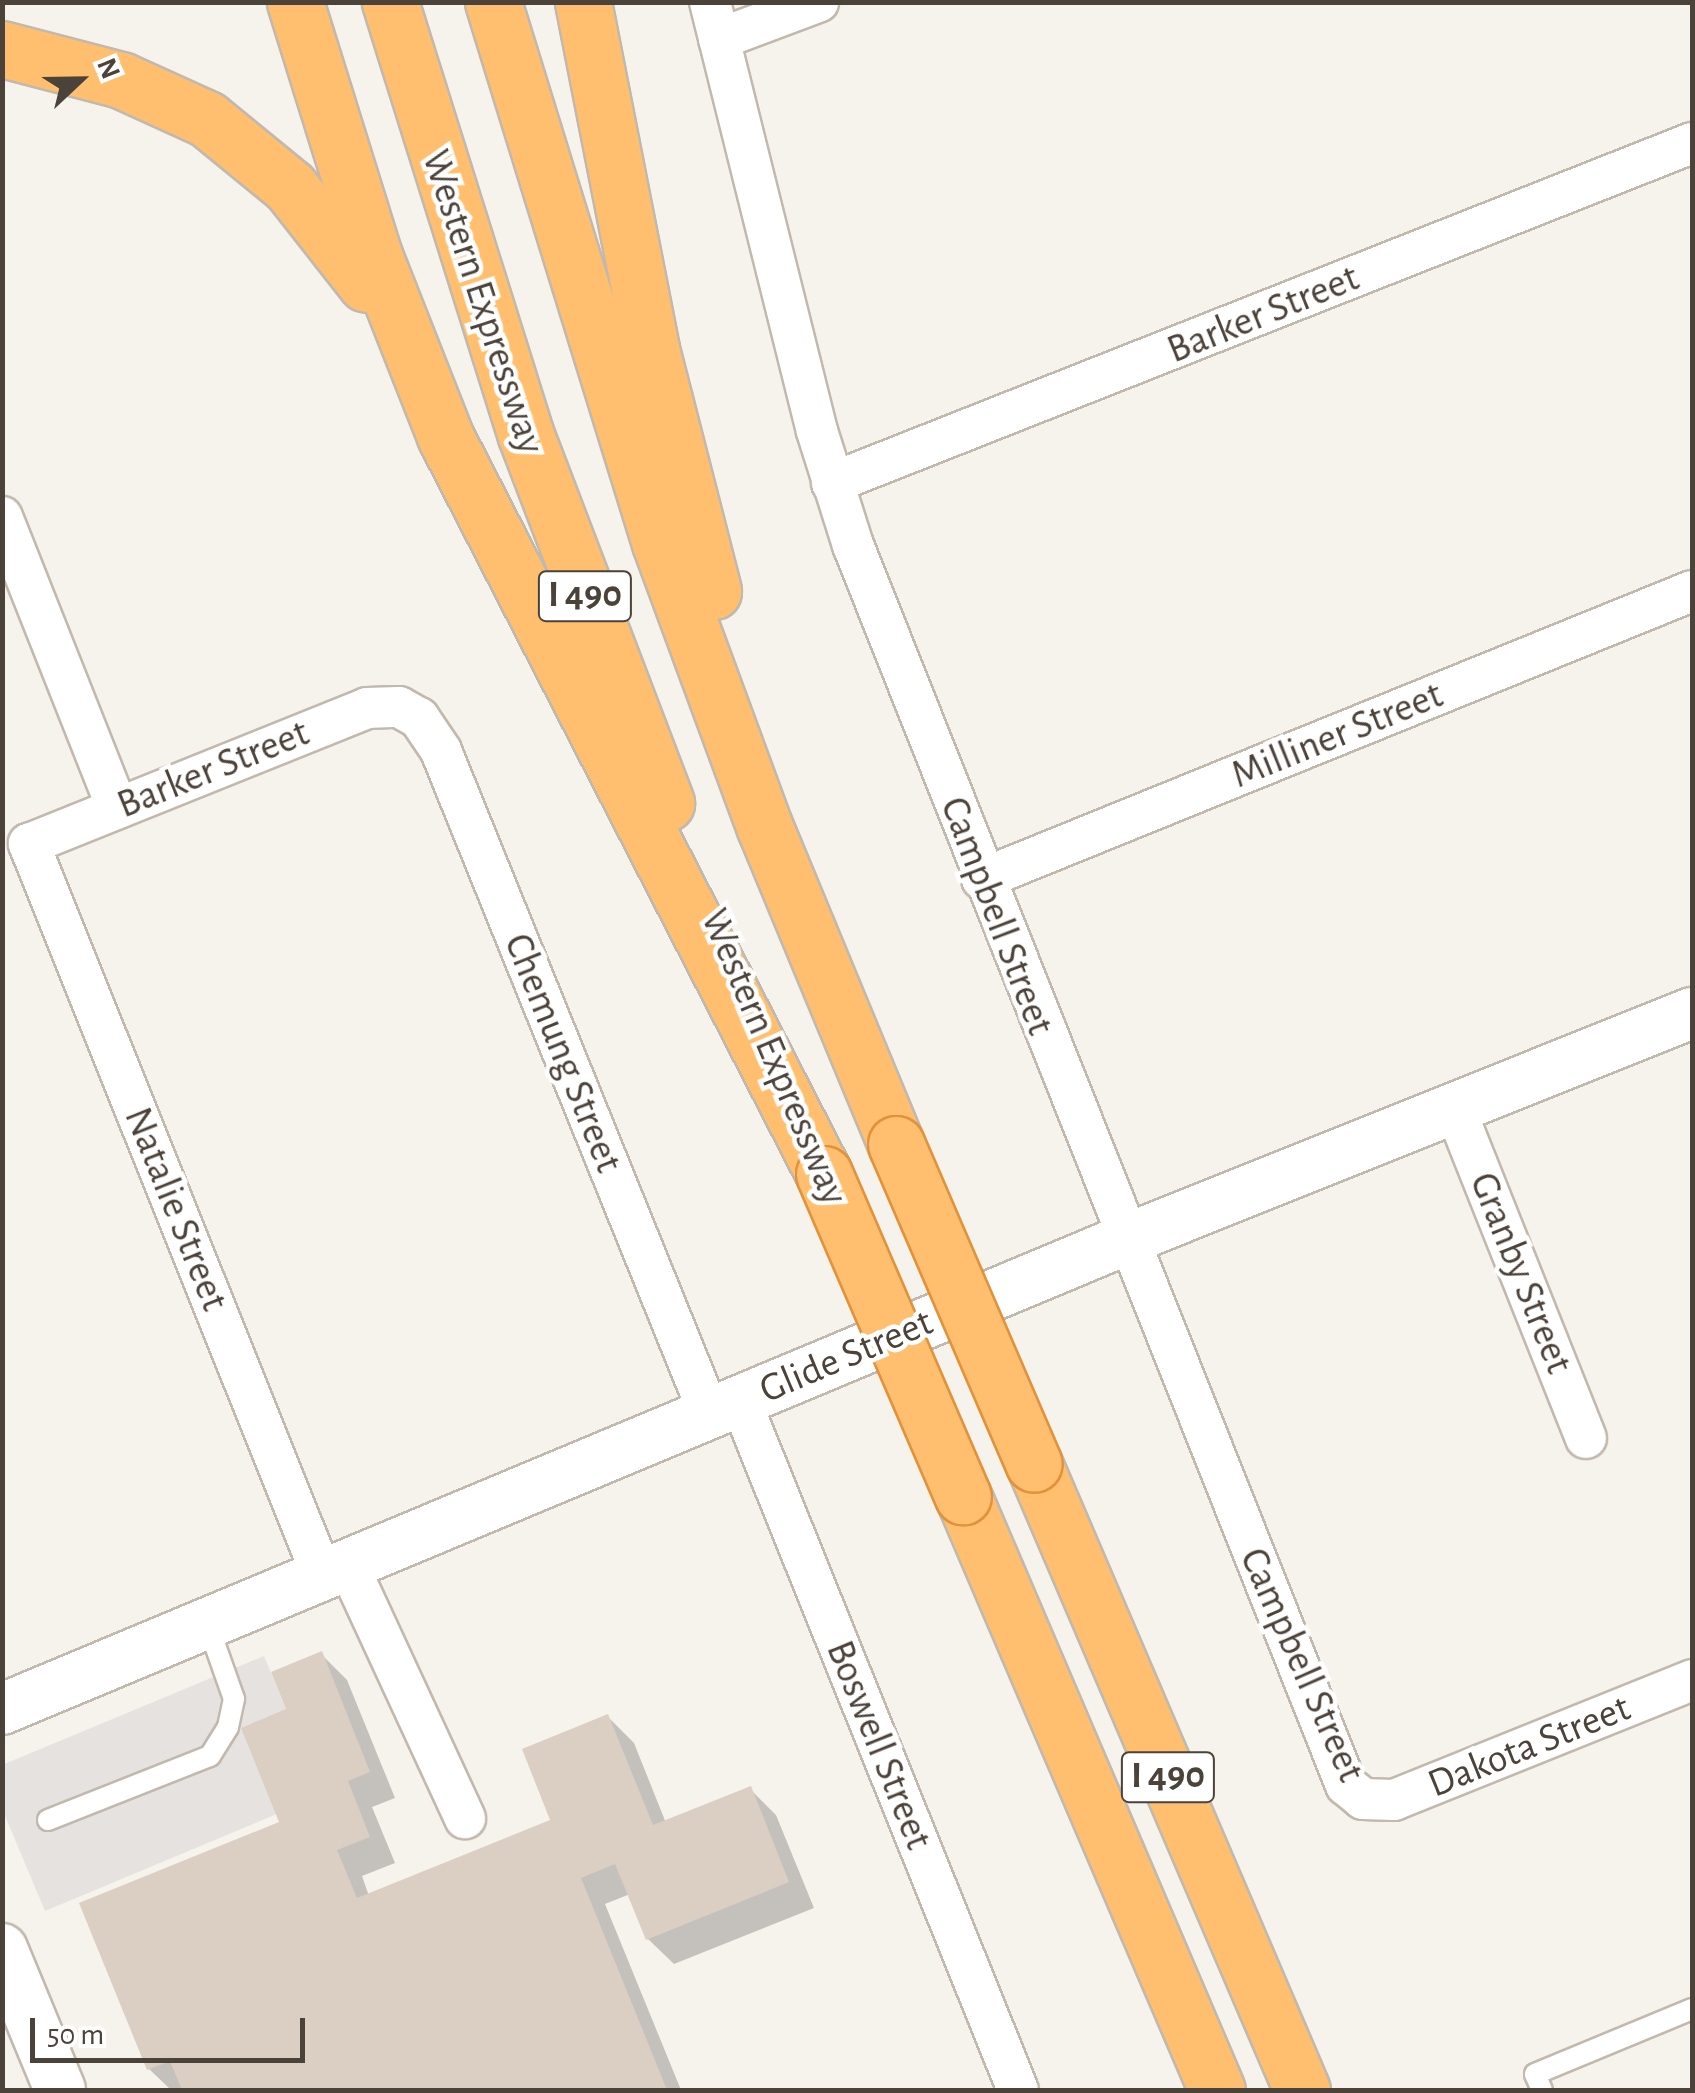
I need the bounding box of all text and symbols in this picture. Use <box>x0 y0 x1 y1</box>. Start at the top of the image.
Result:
north arrow <box>30 30 130 130</box>
text: N <box>91 54 124 83</box>
street label: Western Expressway <box>411 144 555 460</box>
street label: Barker Street <box>1160 254 1366 374</box>
road number: I 490 <box>538 563 632 629</box>
street label: Milliner Street <box>1224 671 1450 799</box>
street label: Barker Street <box>110 709 316 829</box>
street label: Campbell Street <box>930 790 1064 1042</box>
street label: Western Expressway <box>690 902 858 1212</box>
street label: Chemung Street <box>493 927 633 1179</box>
street label: Natalie Street <box>113 1100 239 1318</box>
street label: Granby Street <box>1459 1166 1583 1380</box>
street label: Glide Street <box>752 1298 940 1414</box>
street label: Campbell Street <box>1229 1541 1375 1789</box>
street label: Boswell Street <box>815 1634 943 1856</box>
street label: Dakota Street <box>1421 1684 1637 1808</box>
road number: I 490 <box>1120 1744 1216 1810</box>
scale bar <box>35 1998 310 2060</box>
text: 50 m <box>47 2020 104 2050</box>

